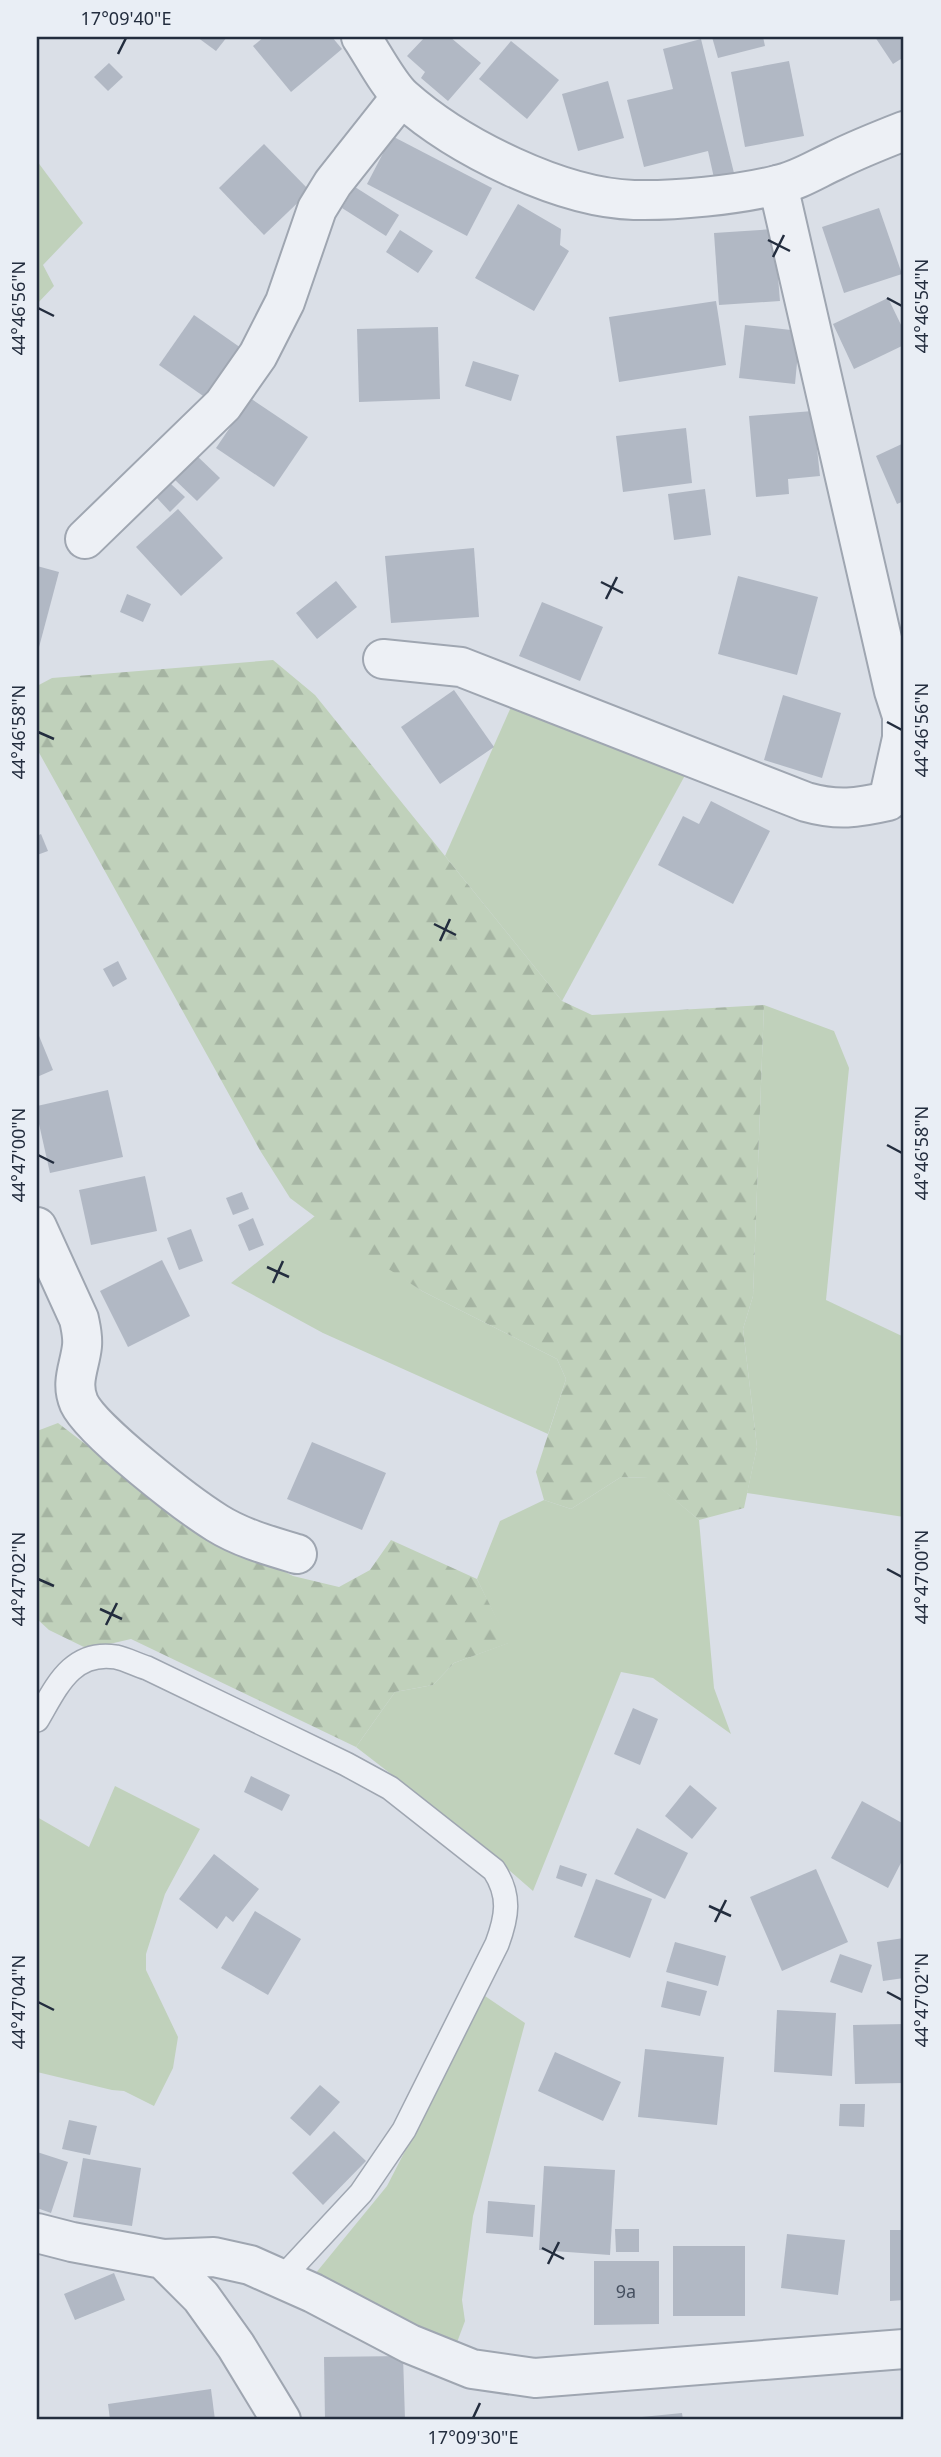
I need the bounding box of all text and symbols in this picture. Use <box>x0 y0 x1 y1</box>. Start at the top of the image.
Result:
text: 17°09'40"E <box>81 6 171 30</box>
text: 44°46'54"N <box>909 259 933 353</box>
text: 44°46'56"N <box>6 261 30 355</box>
text: 44°46'56"N <box>909 683 933 777</box>
text: 44°46'58"N <box>6 685 30 779</box>
text: 44°46'58"N <box>909 1106 933 1200</box>
text: 44°47'00"N <box>6 1108 30 1202</box>
text: 44°47'00"N <box>909 1530 933 1624</box>
text: 44°47'02"N <box>6 1532 30 1626</box>
text: 44°47'02"N <box>909 1953 933 2047</box>
text: 44°47'04"N <box>6 1955 30 2049</box>
house number: 9a <box>616 2279 636 2303</box>
text: 17°09'30"E <box>428 2425 518 2449</box>

